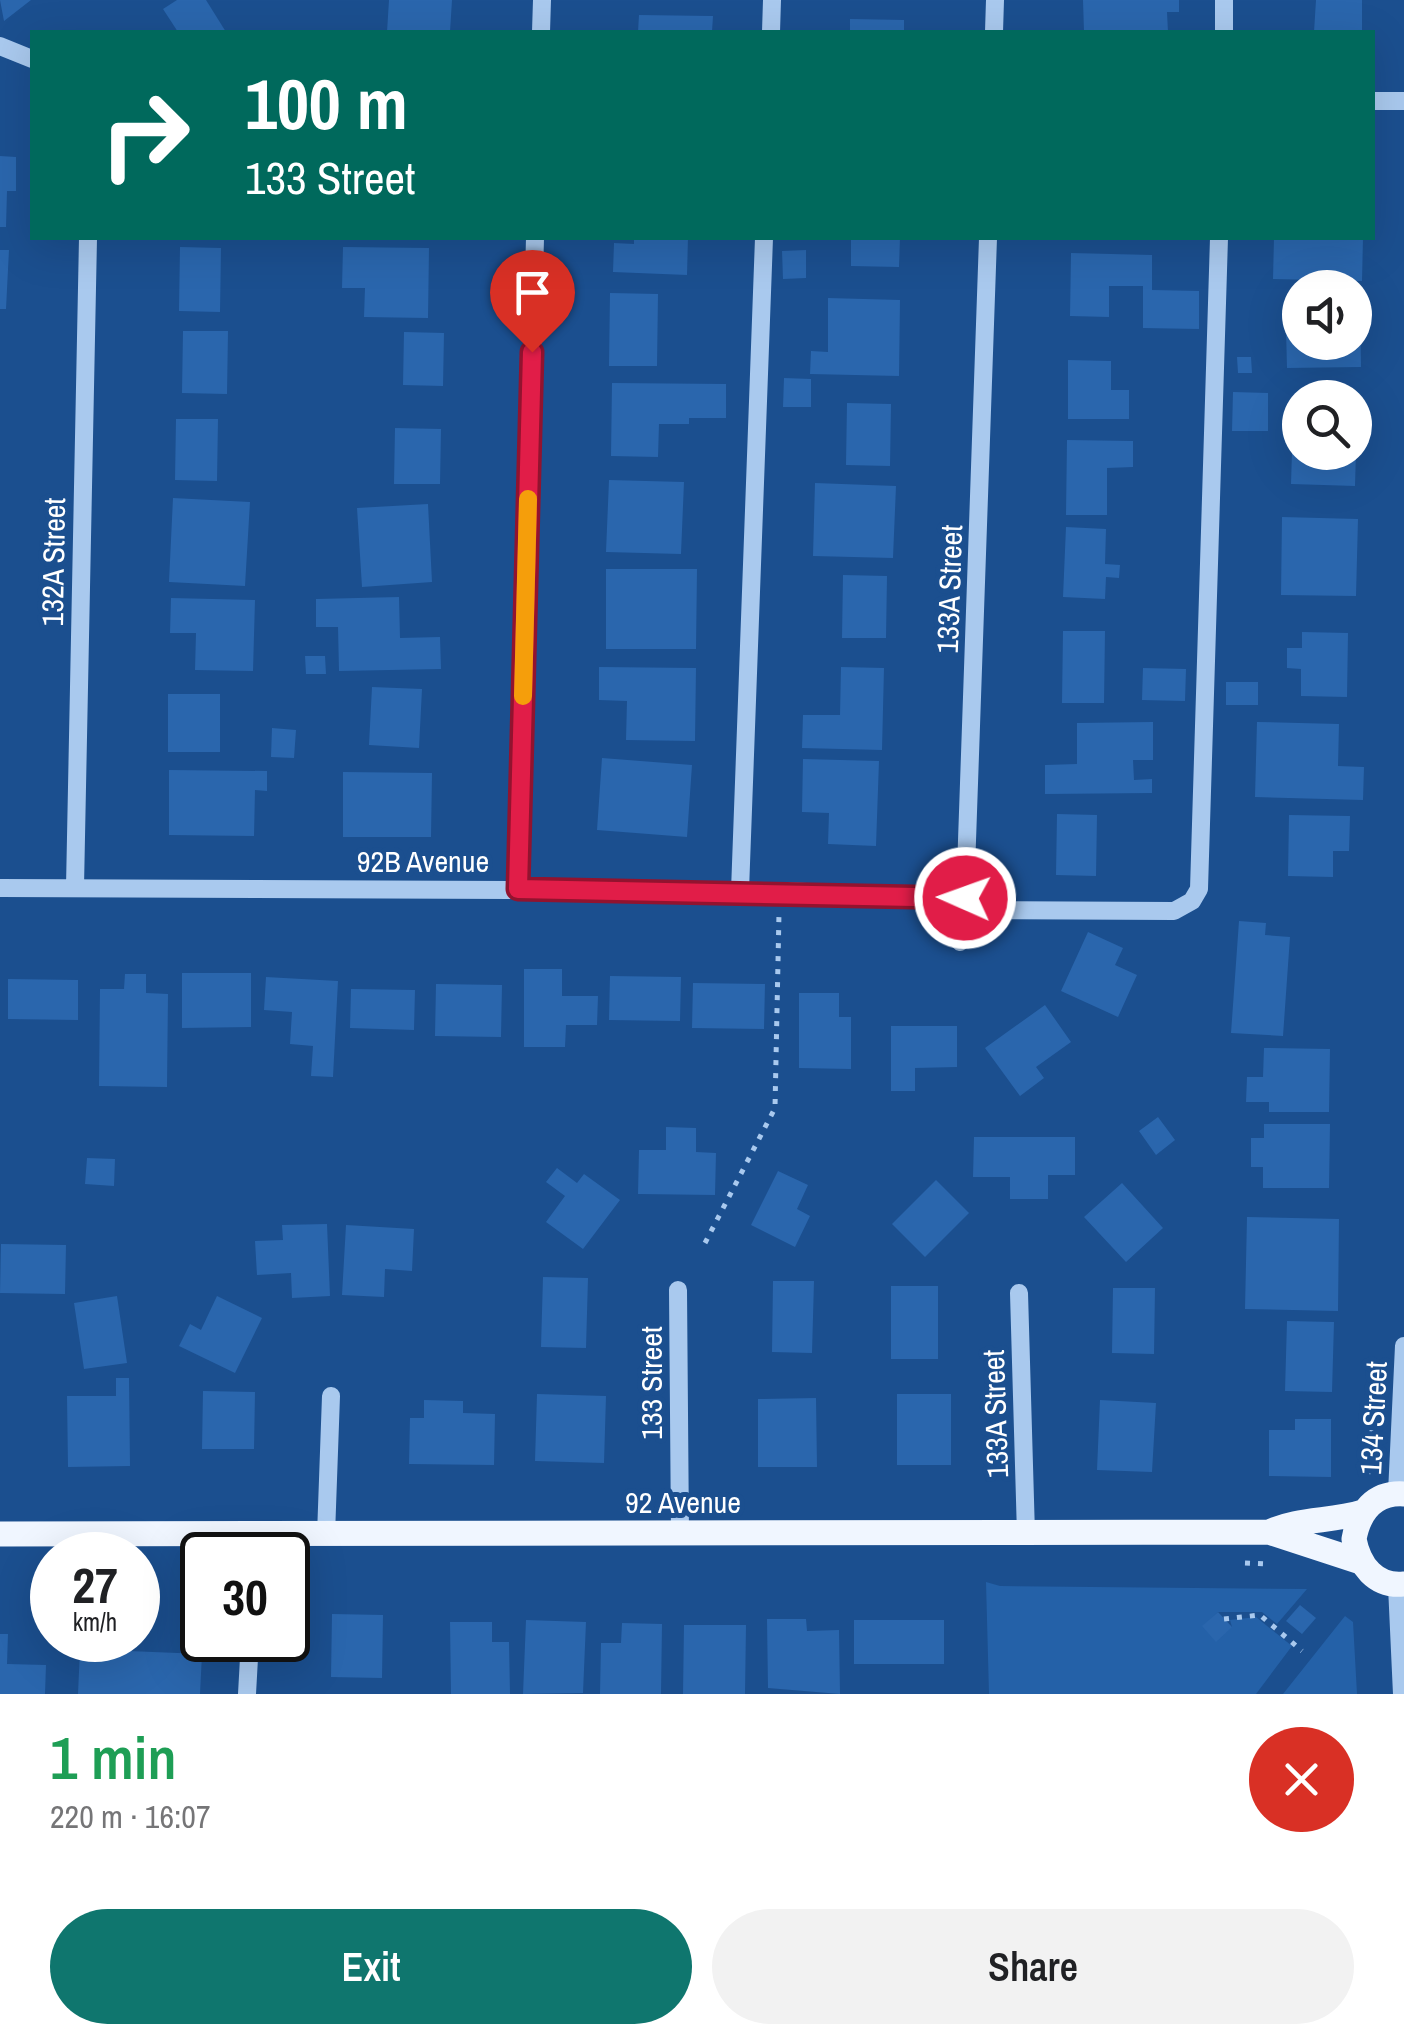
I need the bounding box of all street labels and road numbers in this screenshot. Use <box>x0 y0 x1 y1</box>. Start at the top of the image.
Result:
street label: 132A Street <box>32 497 74 627</box>
street label: 133A Street <box>927 524 971 654</box>
street label: 92B Avenue <box>357 841 489 881</box>
street label: 133 Street <box>631 1326 671 1440</box>
street label: 133A Street <box>973 1349 1017 1479</box>
street label: 134 Street <box>1350 1360 1396 1476</box>
street label: 92 Avenue <box>625 1482 741 1522</box>

